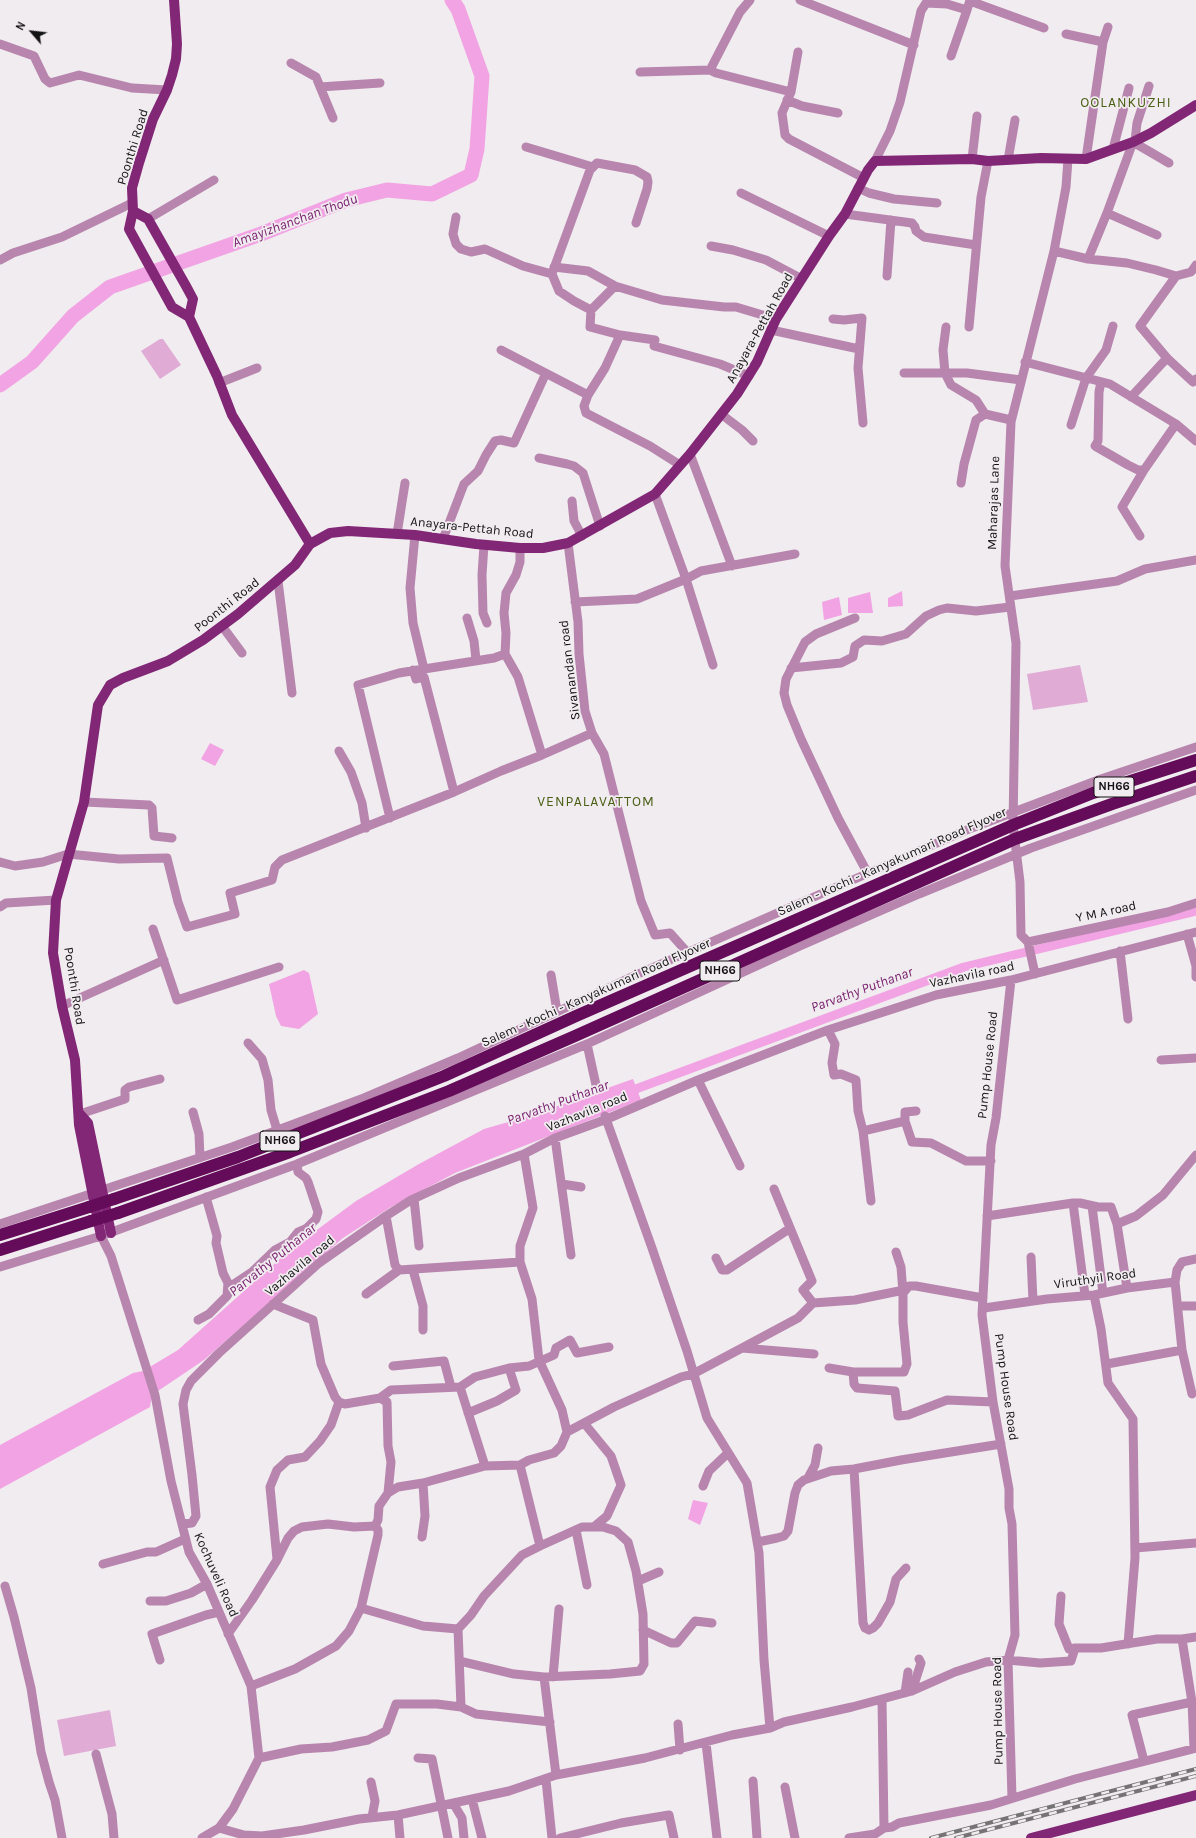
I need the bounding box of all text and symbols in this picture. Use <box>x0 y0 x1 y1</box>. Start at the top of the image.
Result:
north arrow <box>12 12 52 52</box>
text: N <box>13 20 29 33</box>
district label: OOLANKUZHI <box>1080 95 1172 111</box>
street label: Poonthi Road <box>114 107 152 187</box>
water label: Amayizhanchan Thodu <box>230 191 360 251</box>
street label: Anayara-Pettah Road <box>723 270 797 386</box>
street label: Maharajas Lane <box>985 456 1003 550</box>
street label: Anayara-Pettah Road <box>410 514 534 542</box>
street label: Poonthi Road <box>191 575 263 635</box>
street label: Sivanandan road <box>556 619 584 721</box>
road number: NH66 <box>1094 777 1134 797</box>
district label: VENPALAVATTOM <box>537 794 655 810</box>
street label: Salem - Kochi - Kanyakumari Road Flyover <box>775 804 1009 920</box>
street label: Y M A road <box>1074 898 1138 926</box>
street label: Salem - Kochi - Kanyakumari Road Flyover <box>479 935 713 1051</box>
street label: Poonthi Road <box>60 946 88 1026</box>
street label: Vazhavila road <box>928 958 1016 992</box>
road number: NH66 <box>700 961 740 981</box>
water label: Parvathy Puthanar <box>809 964 915 1016</box>
street label: Pump House Road <box>975 1010 1001 1120</box>
water label: Parvathy Puthanar <box>505 1077 611 1129</box>
street label: Vazhavila road <box>544 1089 630 1135</box>
road number: NH66 <box>260 1131 300 1151</box>
water label: Parvathy Puthanar <box>226 1220 320 1300</box>
street label: Vazhavila road <box>262 1232 338 1300</box>
street label: Viruthyil Road <box>1053 1265 1137 1293</box>
street label: Pump House Road <box>991 1332 1021 1442</box>
street label: Kochuveli Road <box>190 1530 242 1620</box>
street label: Pump House Road <box>989 1657 1007 1765</box>

